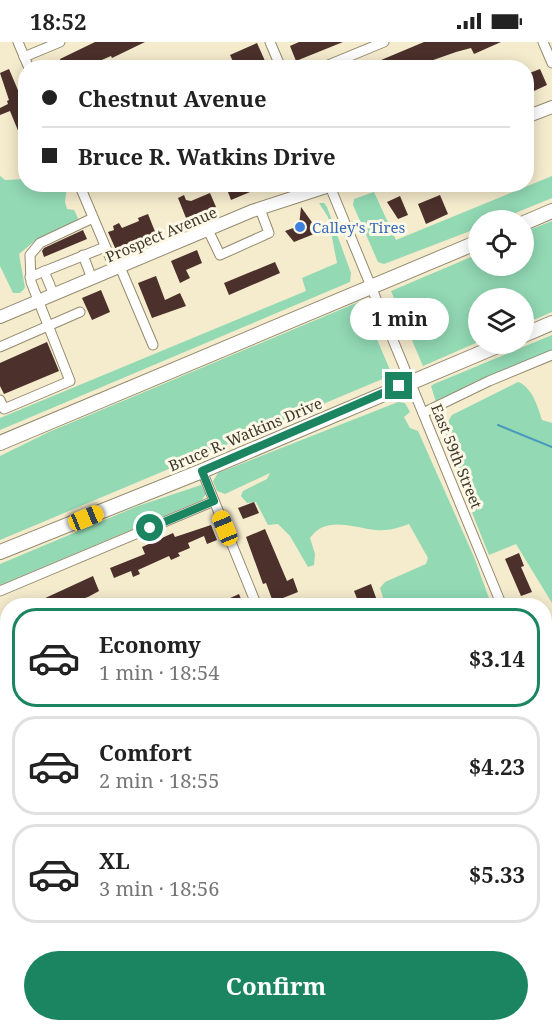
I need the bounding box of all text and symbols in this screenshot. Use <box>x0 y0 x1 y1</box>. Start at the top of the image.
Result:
text: 18:52 <box>30 6 86 36</box>
text: Chestnut Avenue <box>78 83 267 113</box>
text: Bruce R. Watkins Drive <box>78 141 336 171</box>
street label: Prospect Avenue <box>102 202 220 266</box>
map controls <box>468 210 534 354</box>
button: locate <box>468 210 534 276</box>
place label: Calley's Tires <box>312 217 406 237</box>
marker: Calley's Tires <box>293 220 307 234</box>
button: layers <box>468 288 534 354</box>
callout: 1 min <box>350 299 448 341</box>
text: 1 min <box>371 305 428 332</box>
route end <box>385 372 412 399</box>
street label: Bruce R. Watkins Drive <box>165 393 325 475</box>
street label: East 59th Street <box>427 401 487 511</box>
car <box>66 503 106 533</box>
car <box>210 508 240 548</box>
route start <box>136 514 163 541</box>
text: Economy <box>99 629 201 659</box>
icon: car <box>27 631 81 685</box>
text: $3.14 <box>469 643 525 673</box>
text: 1 min · 18:54 <box>99 659 219 686</box>
text: Comfort <box>99 737 192 767</box>
icon: car <box>27 739 81 793</box>
text: $4.23 <box>469 751 525 781</box>
text: 2 min · 18:55 <box>99 767 219 794</box>
text: XL <box>99 845 130 875</box>
icon: car <box>27 847 81 901</box>
text: $5.33 <box>469 859 525 889</box>
text: 3 min · 18:56 <box>99 875 219 902</box>
button: Confirm <box>24 951 528 1020</box>

